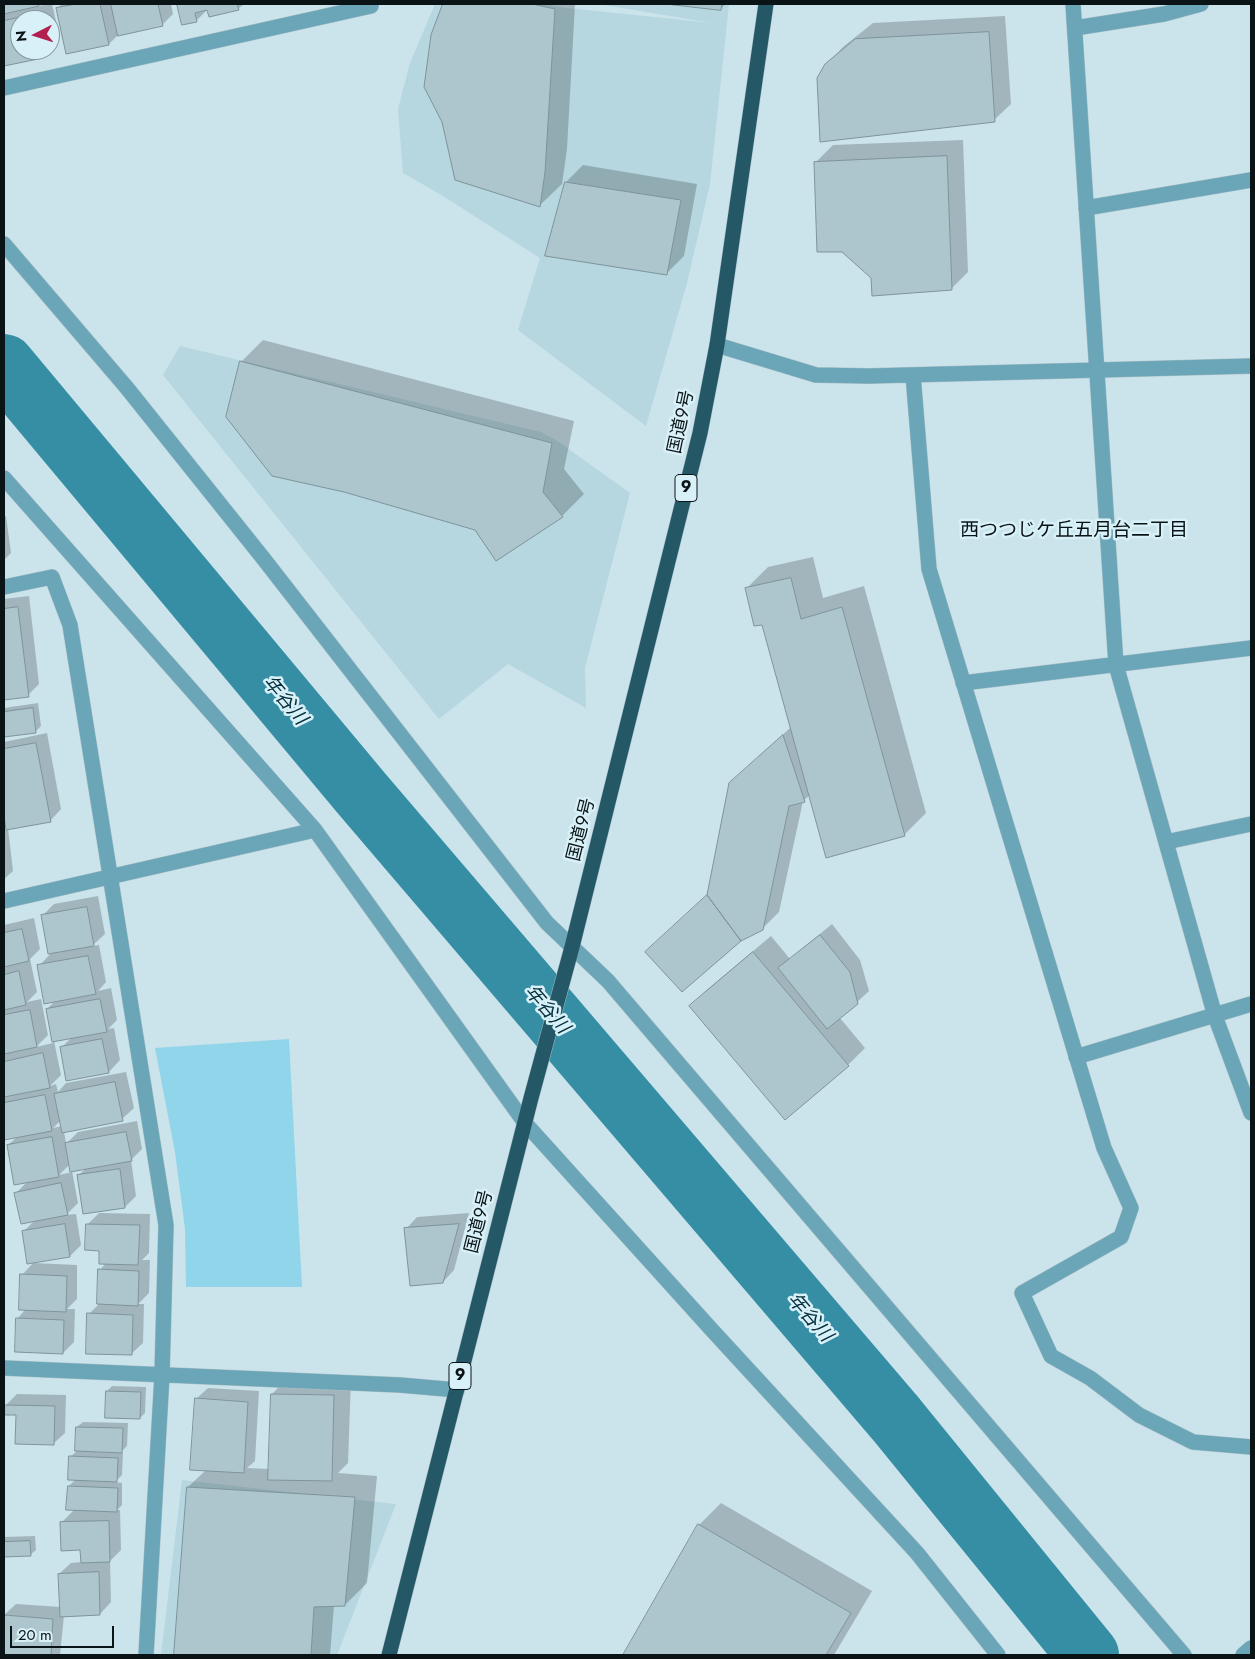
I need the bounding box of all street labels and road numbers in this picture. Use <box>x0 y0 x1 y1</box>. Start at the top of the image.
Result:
street label: 国道9号 <box>665 388 699 456</box>
road number: 9 <box>675 474 697 502</box>
street label: 国道9号 <box>564 796 600 864</box>
street label: 国道9号 <box>462 1188 498 1256</box>
road number: 9 <box>449 1362 471 1390</box>

